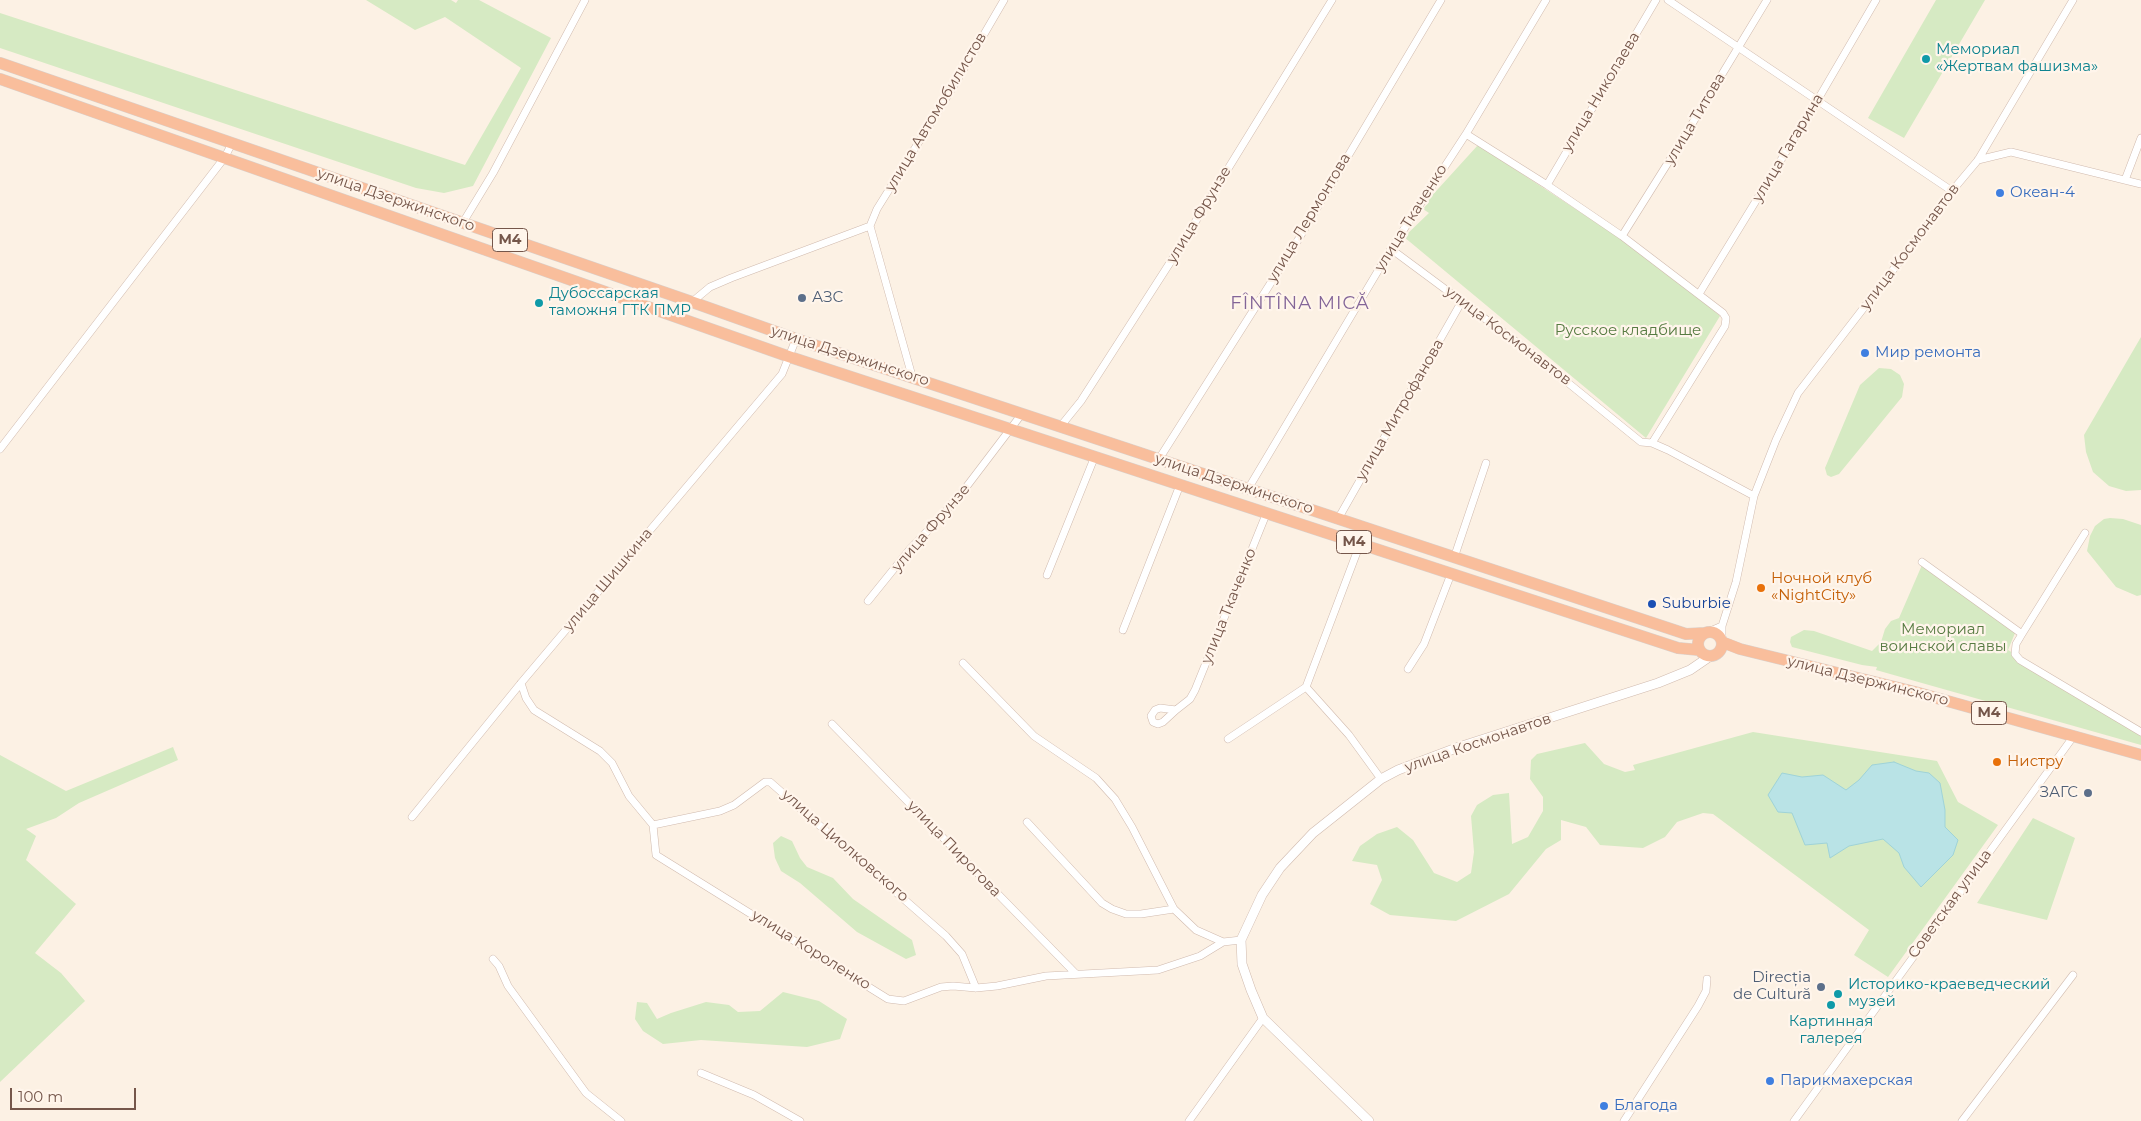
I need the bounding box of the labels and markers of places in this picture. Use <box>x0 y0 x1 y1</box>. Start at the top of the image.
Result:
place label: Мемориал «Жертвам фашизма» <box>1936 41 2098 76</box>
marker: Мемориал «Жертвам фашизма» <box>1920 53 1932 65</box>
place label: Океан-4 <box>2010 184 2075 202</box>
marker: Океан-4 <box>1994 187 2006 199</box>
place label: Дубоссарская таможня ГТК ПМР <box>549 285 691 320</box>
place label: АЗС <box>812 289 843 307</box>
marker: АЗС <box>796 292 808 304</box>
marker: Дубоссарская таможня ГТК ПМР <box>533 297 545 309</box>
place label: Мир ремонта <box>1875 344 1981 362</box>
marker: Мир ремонта <box>1859 347 1871 359</box>
place label: Ночной клуб «NightCity» <box>1771 570 1872 605</box>
marker: Ночной клуб «NightCity» <box>1755 582 1767 594</box>
place label: Suburbie <box>1662 595 1731 613</box>
marker: Suburbie <box>1646 598 1658 610</box>
place label: Нистру <box>2007 753 2063 771</box>
marker: Нистру <box>1991 756 2003 768</box>
place label: ЗАГС <box>2040 784 2078 802</box>
marker: ЗАГС <box>2082 787 2094 799</box>
place label: Direcția de Cultură <box>1733 969 1811 1004</box>
place label: Историко-краеведческий музей <box>1848 976 2050 1011</box>
marker: Direcția de Cultură <box>1815 981 1827 993</box>
marker: Историко-краеведческий музей <box>1832 988 1844 1000</box>
marker: Картинная галерея <box>1825 999 1837 1011</box>
place label: Картинная галерея <box>1789 1013 1873 1048</box>
place label: Парикмахерская <box>1780 1072 1913 1090</box>
marker: Парикмахерская <box>1764 1075 1776 1087</box>
place label: Благода <box>1614 1097 1678 1115</box>
marker: Благода <box>1598 1100 1610 1112</box>

